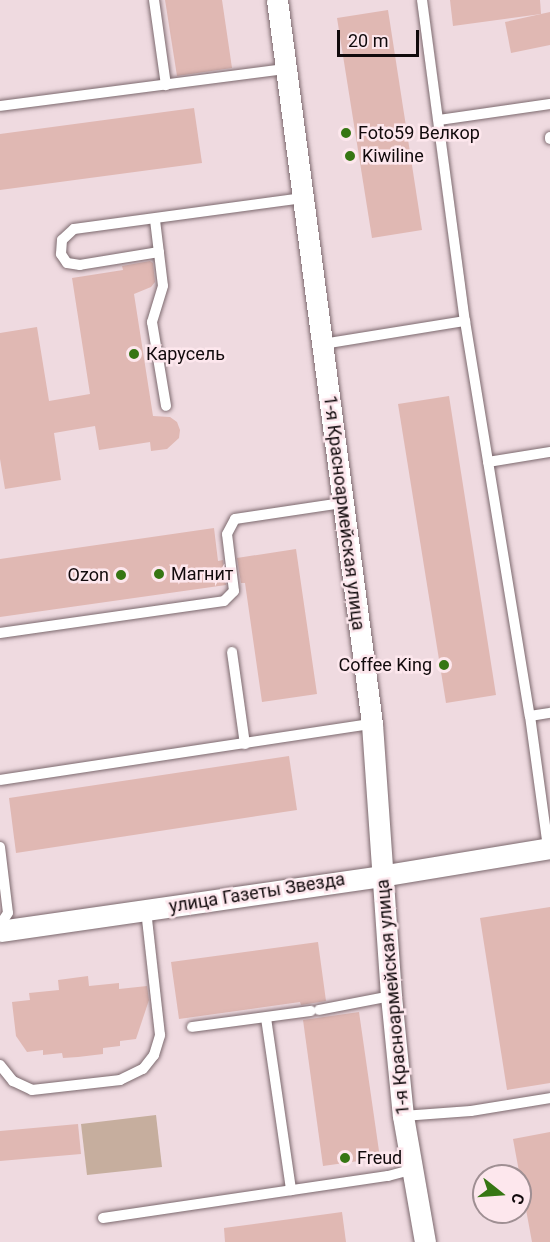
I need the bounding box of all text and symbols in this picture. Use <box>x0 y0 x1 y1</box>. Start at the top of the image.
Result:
scale bar <box>340 18 422 56</box>
text: 20 m <box>348 30 388 51</box>
place label: Foto59 Велкор <box>358 122 480 144</box>
marker: Foto59 Велкор <box>339 126 353 140</box>
place label: Kiwiline <box>362 145 424 167</box>
marker: Kiwiline <box>343 149 357 163</box>
place label: Карусель <box>146 343 225 365</box>
marker: Карусель <box>127 347 141 361</box>
street label: 1-я Красноармейская улица <box>319 394 369 632</box>
place label: Магнит <box>171 563 233 585</box>
place label: Ozon <box>68 564 109 586</box>
marker: Магнит <box>152 567 166 581</box>
marker: Ozon <box>114 568 128 582</box>
place label: Coffee King <box>338 654 432 676</box>
marker: Coffee King <box>437 658 451 672</box>
street label: улица Газеты Звезда <box>167 868 347 918</box>
street label: 1-я Красноармейская улица <box>372 878 414 1116</box>
place label: Freud <box>357 1147 402 1169</box>
marker: Freud <box>338 1151 352 1165</box>
north arrow <box>472 1164 532 1224</box>
text: С <box>507 1191 528 1207</box>

